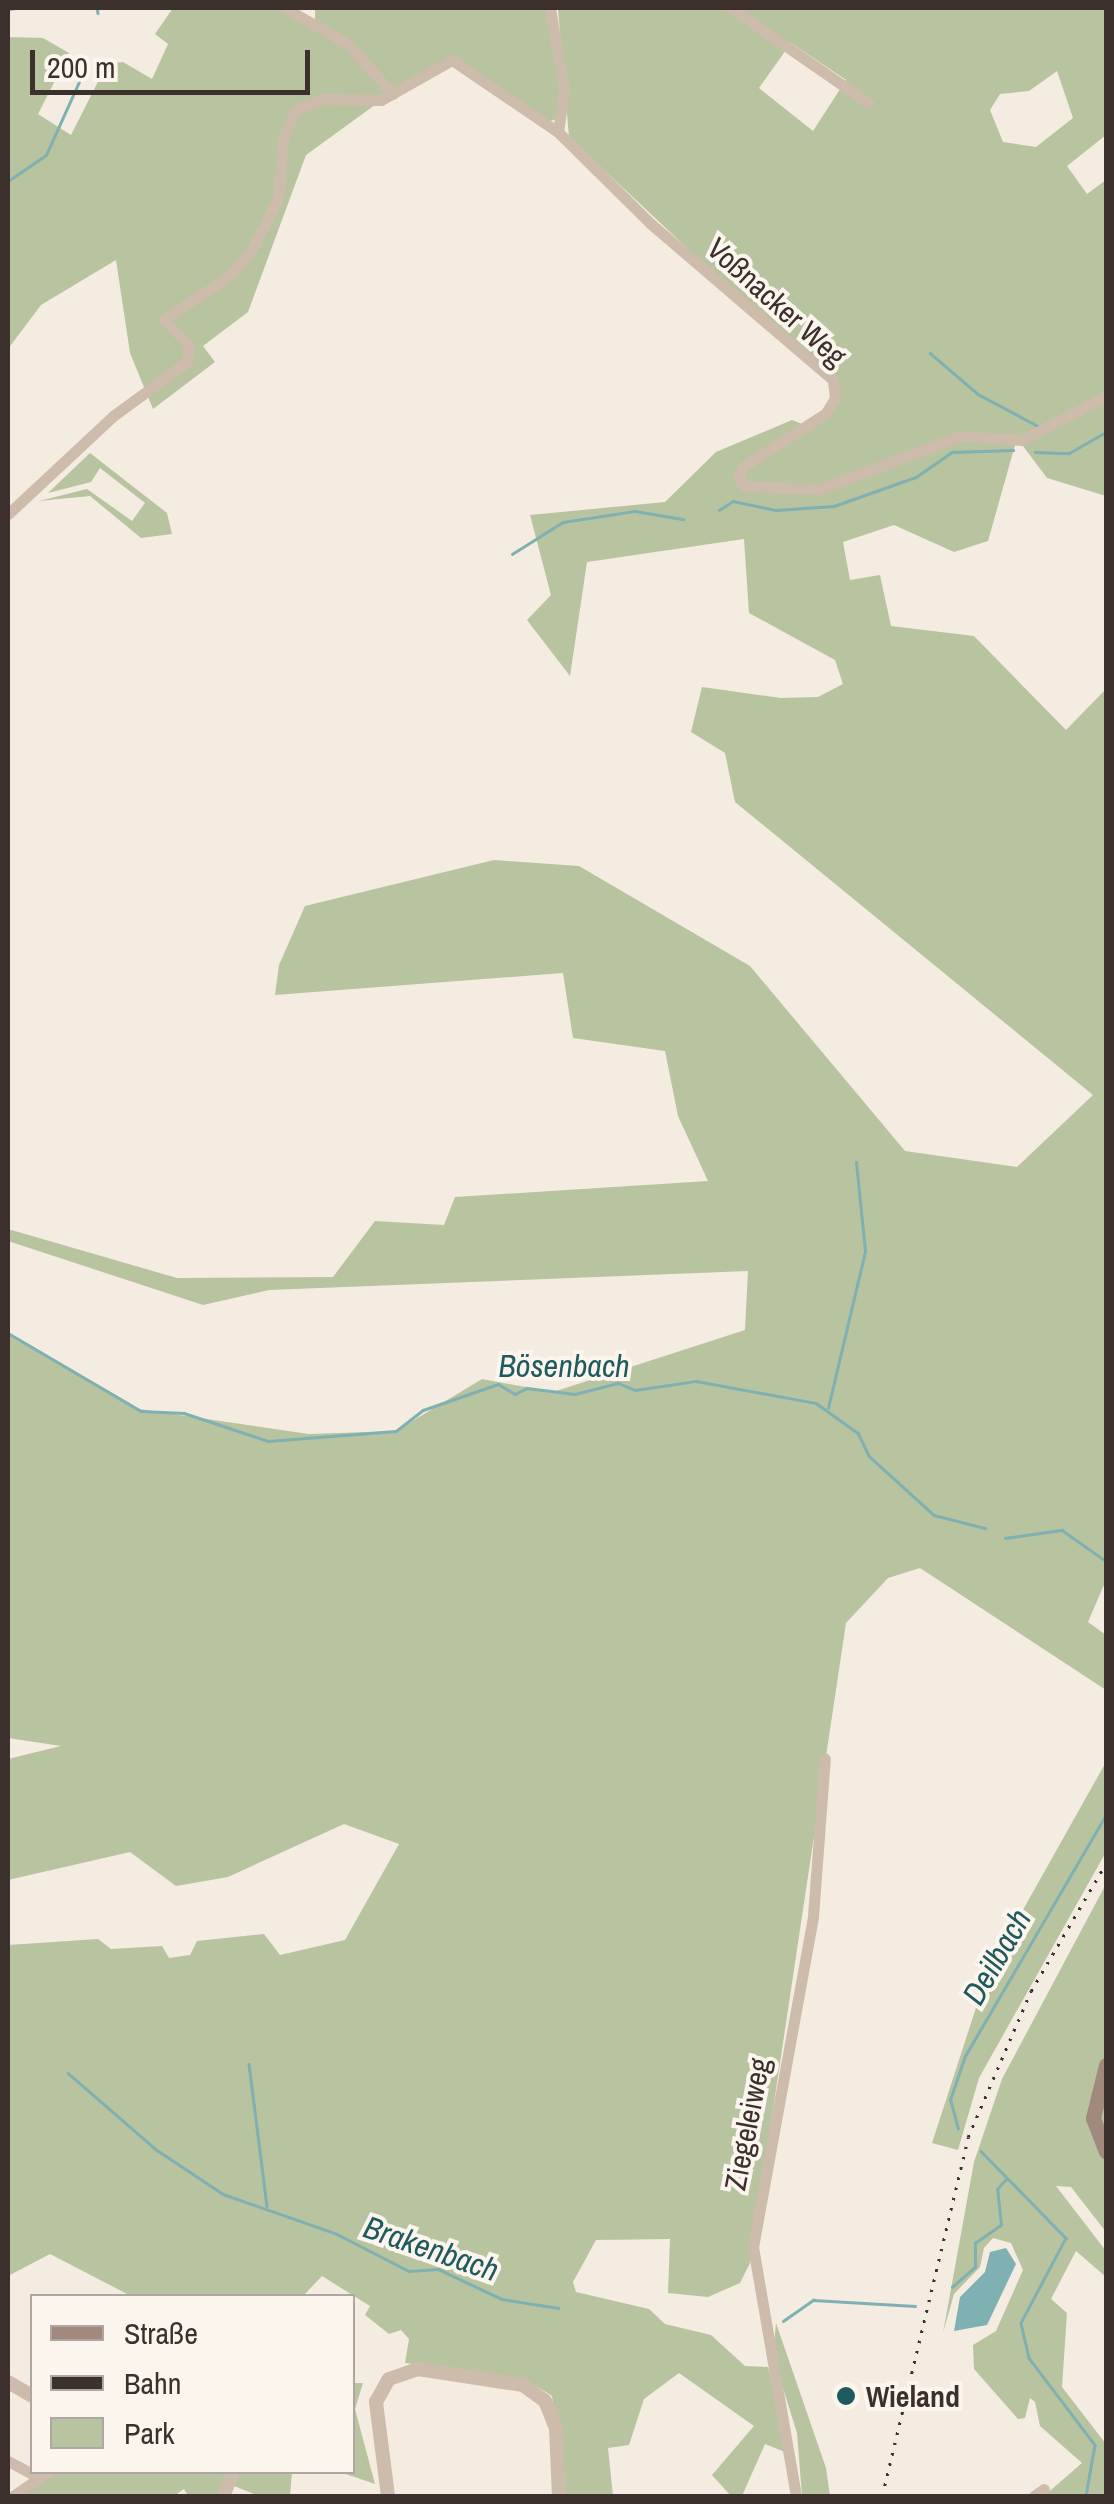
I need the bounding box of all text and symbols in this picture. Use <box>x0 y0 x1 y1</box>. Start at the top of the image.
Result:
scale bar <box>35 30 315 92</box>
text: 200 m <box>47 47 115 87</box>
street label: Voßnacker Weg <box>700 230 854 374</box>
water label: Bösenbach <box>498 1347 630 1385</box>
water label: Deilbach <box>954 1903 1040 2011</box>
street label: Ziegeleiweg <box>717 2055 777 2193</box>
water label: Brakenbach <box>359 2208 503 2290</box>
legend <box>30 2294 355 2474</box>
text: Straße <box>124 2313 198 2353</box>
text: Bahn <box>124 2363 181 2403</box>
place label: Wieland <box>866 2378 960 2414</box>
marker: Wieland <box>835 2385 857 2407</box>
text: Park <box>124 2413 175 2453</box>

